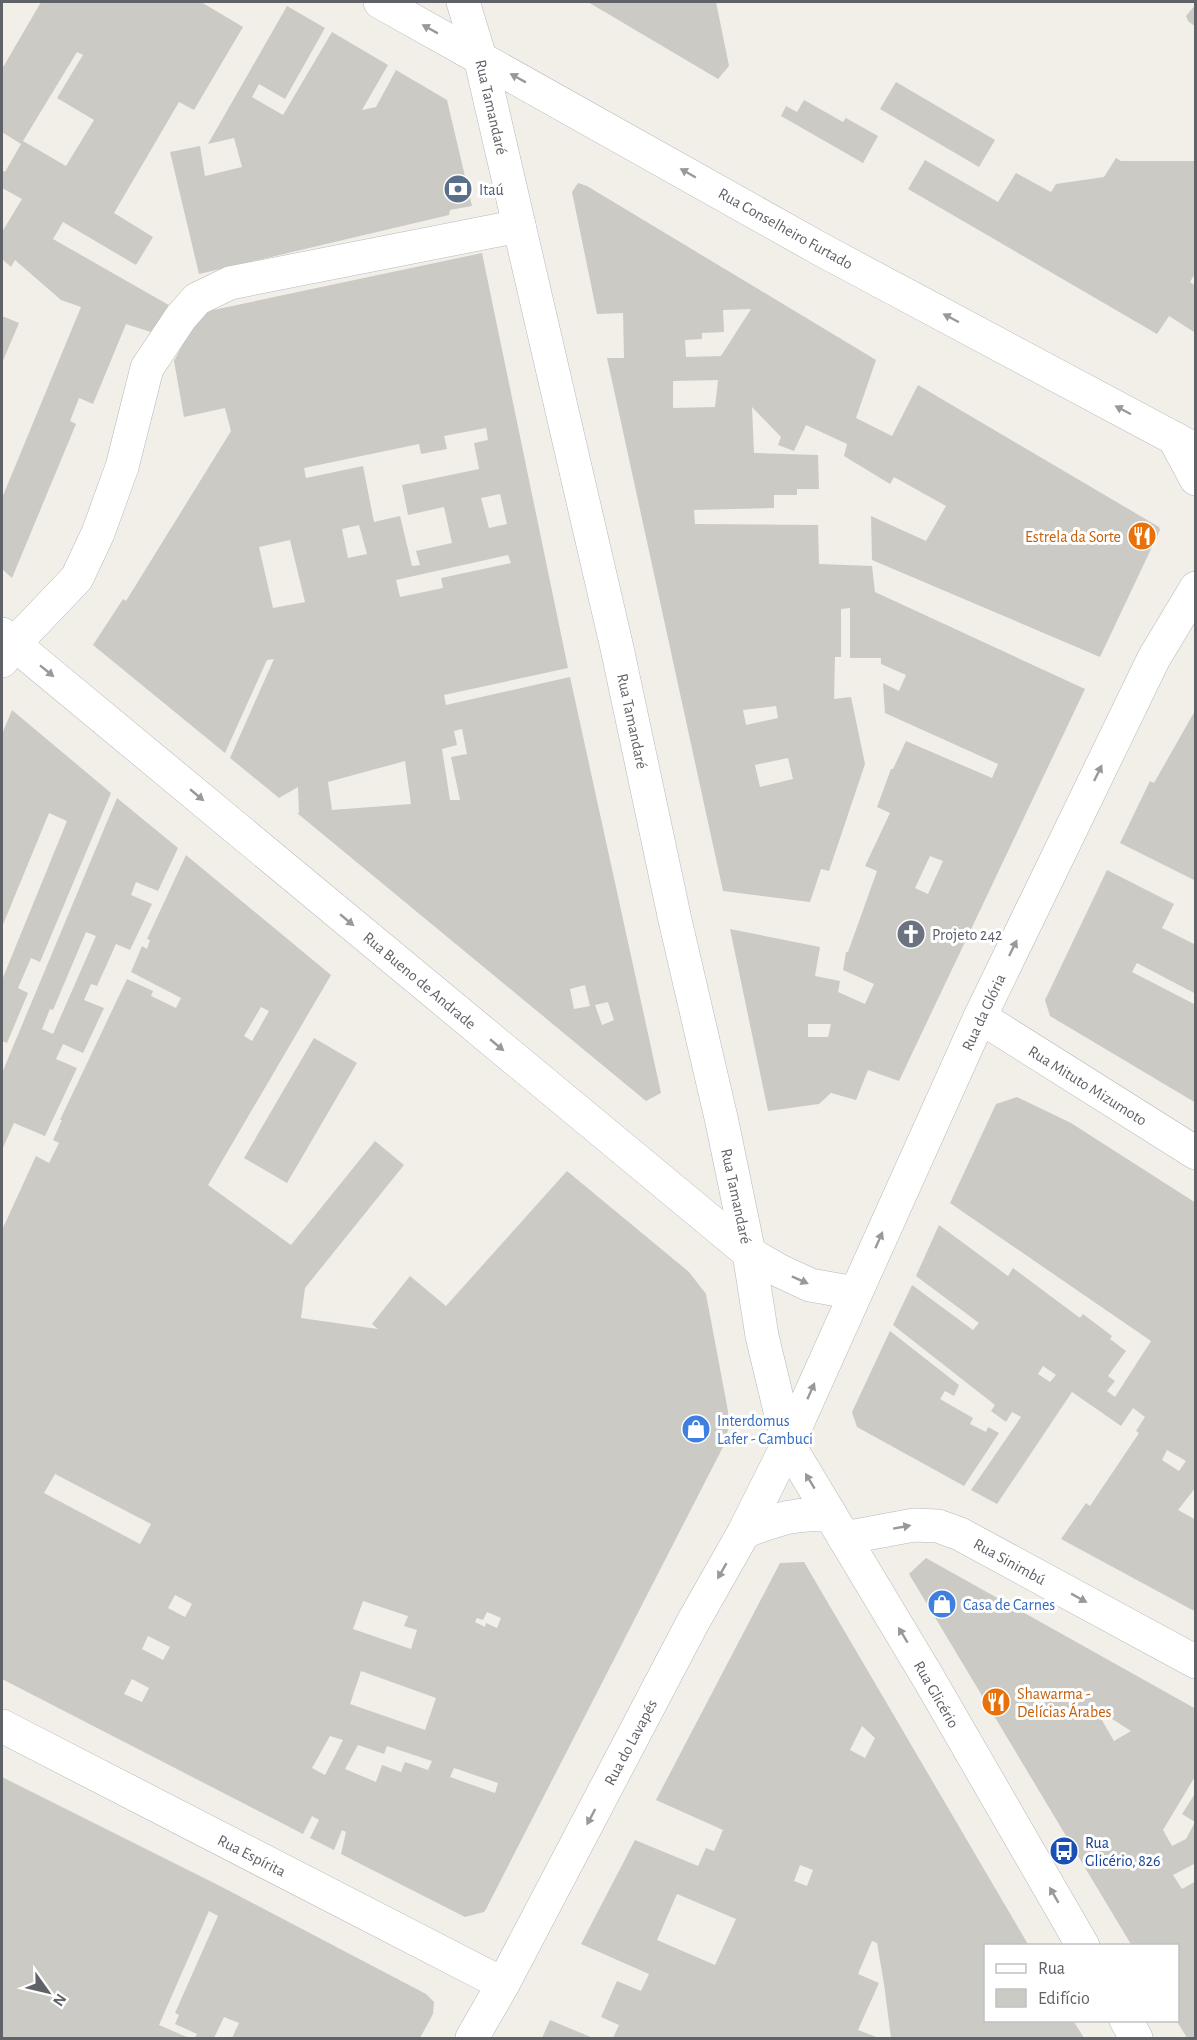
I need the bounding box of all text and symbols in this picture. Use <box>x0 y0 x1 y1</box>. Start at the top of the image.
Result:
one-way arrow <box>421 24 438 34</box>
street label: Rua Tamandaré <box>472 58 510 156</box>
one-way arrow <box>509 73 526 83</box>
one-way arrow <box>679 168 696 178</box>
bank icon: Itaú <box>442 173 474 205</box>
place label: Itaú <box>479 182 504 198</box>
street label: Rua Conselheiro Furtado <box>716 185 856 273</box>
one-way arrow <box>942 313 959 323</box>
one-way arrow <box>1114 405 1131 415</box>
restaurant icon: Estrela da Sorte <box>1126 520 1158 552</box>
place label: Estrela da Sorte <box>1025 529 1121 545</box>
one-way arrow <box>39 664 54 677</box>
street label: Rua Tamandaré <box>614 672 650 770</box>
one-way arrow <box>1094 764 1103 781</box>
one-way arrow <box>189 789 205 802</box>
one-way arrow <box>339 913 354 926</box>
church icon: Projeto 242 <box>895 918 927 950</box>
place label: Projeto 242 <box>932 927 1002 944</box>
street label: Rua Bueno de Andrade <box>360 929 479 1032</box>
one-way arrow <box>1009 940 1018 957</box>
street label: Rua da Glória <box>959 972 1009 1053</box>
one-way arrow <box>489 1038 505 1051</box>
street label: Rua Mituto Mizumoto <box>1025 1043 1150 1129</box>
street label: Rua Tamandaré <box>718 1147 754 1245</box>
one-way arrow <box>875 1231 884 1248</box>
one-way arrow <box>791 1275 809 1285</box>
one-way arrow <box>807 1382 817 1400</box>
shop icon: Interdomus Lafer - Cambuci <box>680 1413 712 1445</box>
place label: Interdomus Lafer - Cambuci <box>717 1413 813 1447</box>
one-way arrow <box>805 1473 816 1489</box>
one-way arrow <box>892 1523 911 1532</box>
street label: Rua Sinimbú <box>971 1536 1048 1588</box>
one-way arrow <box>717 1563 727 1580</box>
shop icon: Casa de Carnes <box>926 1588 958 1620</box>
one-way arrow <box>1070 1593 1087 1603</box>
place label: Casa de Carnes <box>963 1597 1055 1613</box>
one-way arrow <box>897 1627 908 1643</box>
street label: Rua Glicério <box>911 1658 962 1731</box>
restaurant icon: Shawarma - Delícias Árabes <box>980 1686 1012 1718</box>
place label: Shawarma - Delícias Árabes <box>1017 1686 1112 1720</box>
street label: Rua do Lavapés <box>602 1697 660 1788</box>
one-way arrow <box>586 1808 596 1826</box>
street label: Rua Espírita <box>215 1832 288 1880</box>
bus stop icon: Rua Glicério, 826 <box>1048 1835 1080 1867</box>
place label: Rua Glicério, 826 <box>1085 1835 1161 1869</box>
one-way arrow <box>1048 1887 1059 1903</box>
legend <box>984 1944 1179 2022</box>
text: Rua <box>1038 1960 1065 1978</box>
north arrow <box>18 1962 78 2022</box>
text: Edifício <box>1038 1990 1090 2008</box>
text: N <box>50 1991 69 2009</box>

